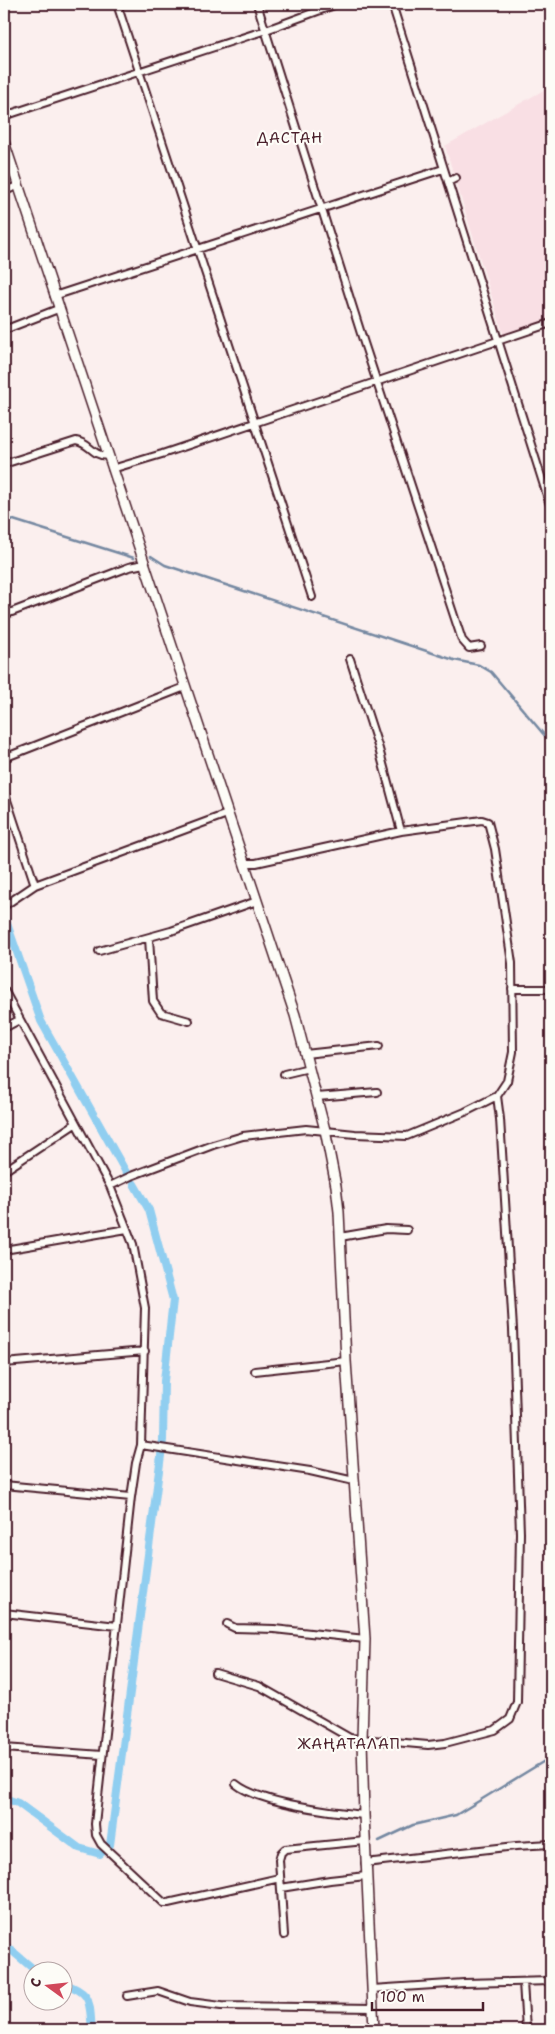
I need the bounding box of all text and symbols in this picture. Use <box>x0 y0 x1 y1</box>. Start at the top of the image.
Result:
district label: ДАСТАН <box>257 128 323 148</box>
district label: ЖАҢАТАЛАП <box>297 1734 401 1754</box>
north arrow <box>22 1962 72 2012</box>
text: С <box>26 1976 45 1989</box>
scale bar <box>372 1979 484 2011</box>
text: 100 m <box>380 1987 425 2007</box>

